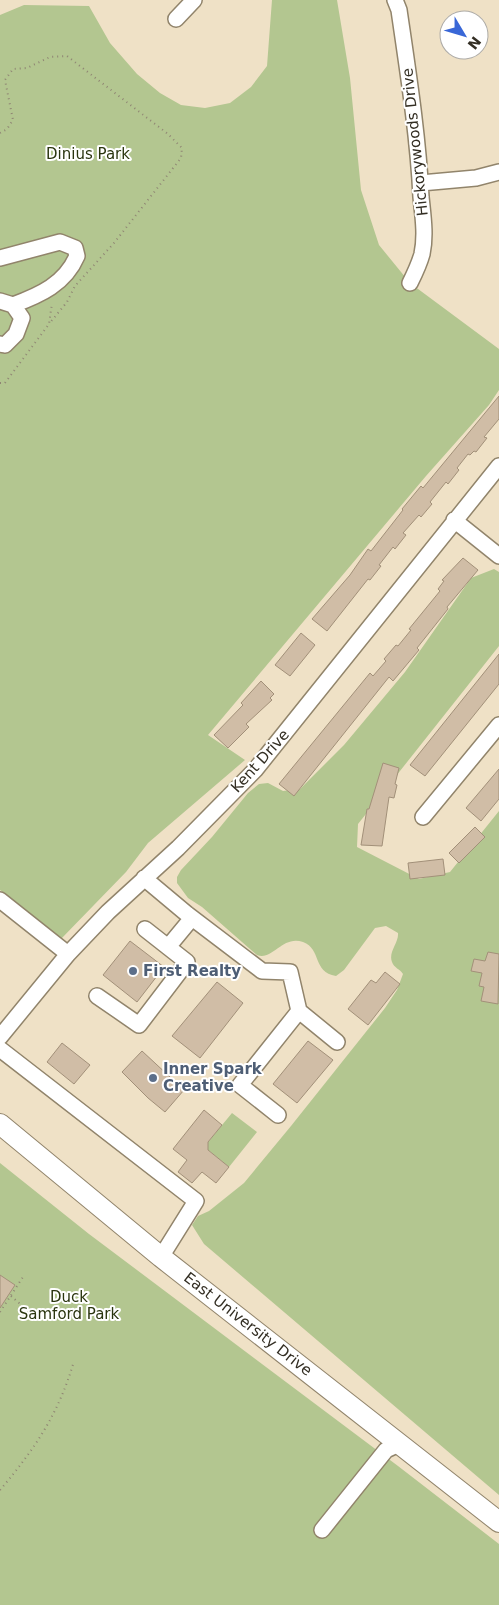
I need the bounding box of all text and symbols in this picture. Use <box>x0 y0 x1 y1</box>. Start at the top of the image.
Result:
north arrow <box>439 10 489 60</box>
text: N <box>464 33 484 53</box>
street label: Hickorywoods Drive <box>398 67 432 217</box>
park label: Dinius Park <box>46 145 130 163</box>
street label: Kent Drive <box>227 726 293 796</box>
place label: First Realty <box>143 962 241 980</box>
marker: First Realty <box>127 965 139 977</box>
place label: Inner Spark Creative <box>163 1060 263 1095</box>
marker: Inner Spark Creative <box>147 1072 159 1084</box>
street label: East University Drive <box>180 1268 316 1380</box>
park label: Duck Samford Park <box>19 1288 120 1323</box>

